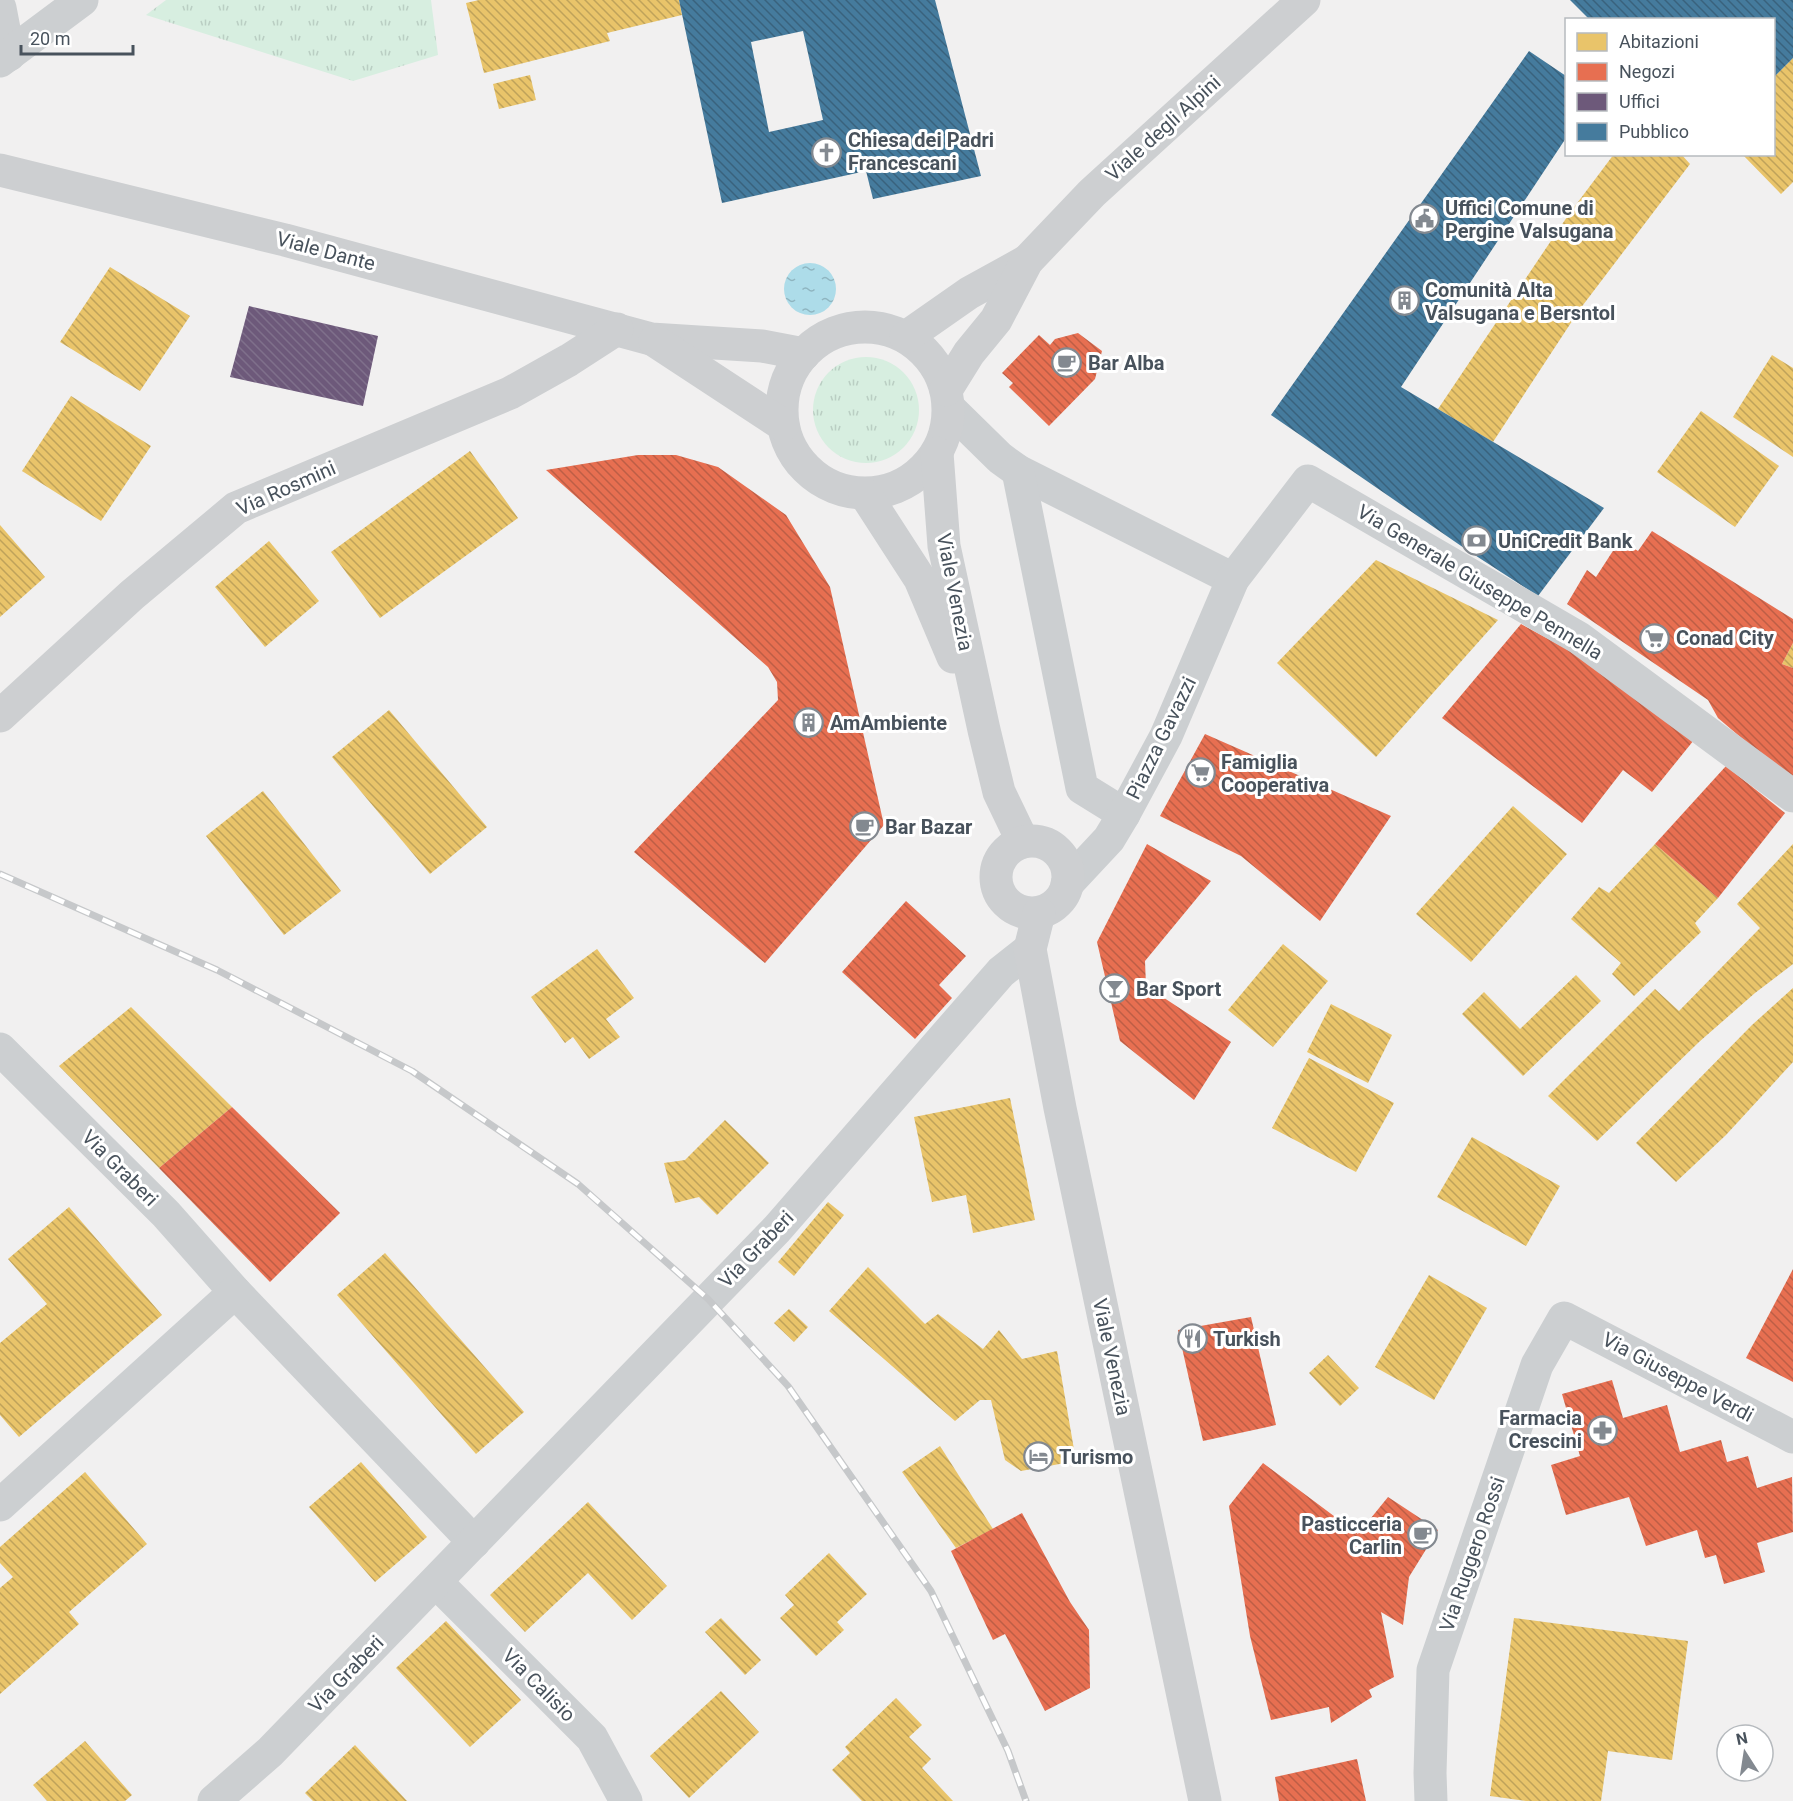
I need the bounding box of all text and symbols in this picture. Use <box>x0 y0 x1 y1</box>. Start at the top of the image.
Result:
scale bar <box>21 18 134 56</box>
legend <box>1565 18 1775 156</box>
text: 20 m <box>30 28 70 49</box>
text: Abitazioni <box>1619 31 1699 52</box>
text: Negozi <box>1619 61 1675 82</box>
street label: Viale degli Alpini <box>1100 70 1226 186</box>
text: Uffici <box>1619 91 1660 112</box>
text: Pubblico <box>1619 121 1689 142</box>
place label: Chiesa dei Padri Francescani <box>848 128 994 175</box>
church icon: Chiesa dei Padri Francescani <box>811 136 843 168</box>
place label: Uffici Comune di Pergine Valsugana <box>1445 196 1614 243</box>
public building icon: Uffici Comune di Pergine Valsugana <box>1408 203 1440 235</box>
street label: Viale Dante <box>274 226 378 276</box>
place label: Comunità Alta Valsugana e Bersntol <box>1425 278 1615 325</box>
building icon: Comunità Alta Valsugana e Bersntol <box>1388 285 1420 317</box>
cafe icon: Bar Alba <box>1051 347 1083 379</box>
place label: Bar Alba <box>1088 351 1165 375</box>
street label: Via Rosmini <box>233 456 339 520</box>
street label: Via Generale Giuseppe Pennella <box>1353 499 1607 665</box>
bank icon: UniCredit Bank <box>1461 525 1493 557</box>
place label: UniCredit Bank <box>1498 529 1633 553</box>
street label: Viale Venezia <box>932 531 978 653</box>
supermarket icon: Conad City <box>1639 622 1671 654</box>
place label: Conad City <box>1676 626 1775 650</box>
street label: Piazza Gavazzi <box>1121 673 1201 803</box>
building icon: AmAmbiente <box>793 707 825 739</box>
place label: AmAmbiente <box>830 711 947 735</box>
place label: Famiglia Cooperativa <box>1221 750 1329 797</box>
supermarket icon: Famiglia Cooperativa <box>1184 757 1216 789</box>
cafe icon: Bar Bazar <box>848 811 880 843</box>
place label: Bar Bazar <box>885 815 973 839</box>
bar icon: Bar Sport <box>1099 973 1131 1005</box>
place label: Bar Sport <box>1136 977 1221 1001</box>
street label: Via Graberi <box>77 1125 163 1211</box>
street label: Via Graberi <box>713 1205 799 1293</box>
street label: Viale Venezia <box>1088 1296 1136 1418</box>
restaurant icon: Turkish <box>1176 1323 1208 1355</box>
place label: Turkish <box>1213 1327 1281 1351</box>
street label: Via Giuseppe Verdi <box>1598 1327 1758 1427</box>
place label: Farmacia Crescini <box>1499 1406 1582 1453</box>
pharmacy icon: Farmacia Crescini <box>1587 1414 1619 1446</box>
hotel icon: Turismo <box>1022 1441 1054 1473</box>
place label: Turismo <box>1059 1445 1133 1469</box>
street label: Via Ruggero Rossi <box>1434 1473 1510 1635</box>
place label: Pasticceria Carlin <box>1301 1512 1402 1559</box>
cafe icon: Pasticceria Carlin <box>1407 1519 1439 1551</box>
street label: Via Graberi <box>303 1630 389 1718</box>
street label: Via Calisio <box>497 1643 581 1727</box>
north arrow <box>1715 1723 1775 1783</box>
text: N <box>1734 1728 1749 1749</box>

